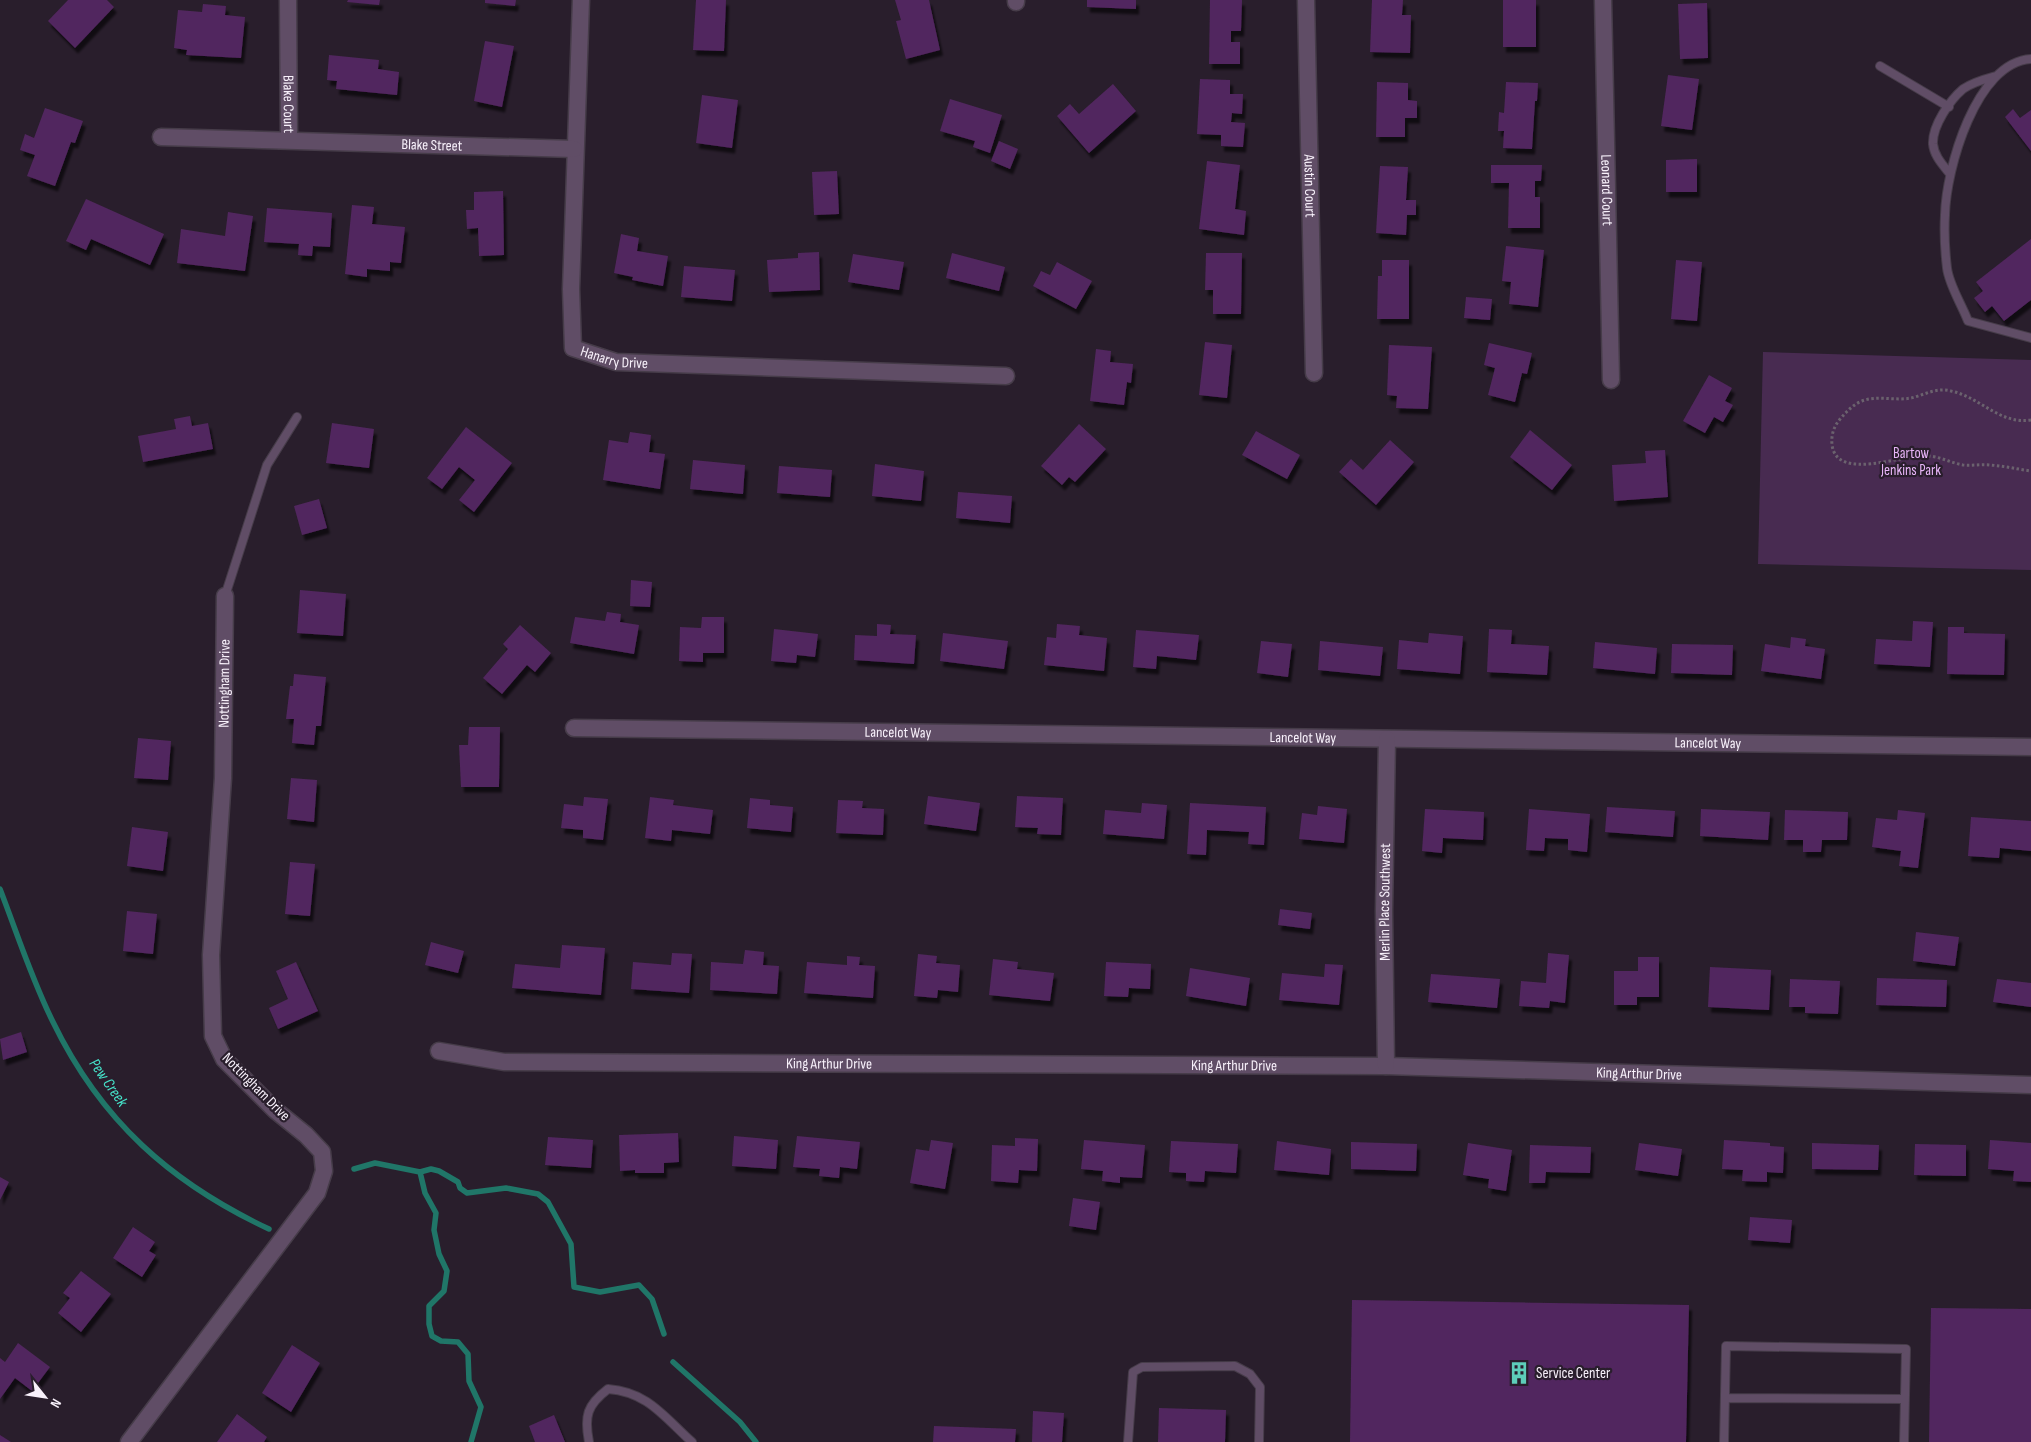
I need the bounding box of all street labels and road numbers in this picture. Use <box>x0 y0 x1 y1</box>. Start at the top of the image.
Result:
street label: Blake Court <box>279 75 298 133</box>
street label: Blake Street <box>401 134 463 155</box>
street label: Austin Court <box>1300 153 1320 218</box>
street label: Leonard Court <box>1597 154 1617 226</box>
street label: Hanarry Drive <box>578 342 648 373</box>
street label: Nottingham Drive <box>214 639 234 728</box>
street label: Lancelot Way <box>865 722 932 742</box>
street label: Lancelot Way <box>1270 728 1337 747</box>
street label: Lancelot Way <box>1674 733 1742 753</box>
street label: Merlin Place Southwest <box>1374 843 1395 961</box>
street label: Nottingham Drive <box>218 1049 294 1125</box>
street label: King Arthur Drive <box>786 1054 872 1073</box>
street label: King Arthur Drive <box>1191 1056 1277 1075</box>
street label: King Arthur Drive <box>1596 1063 1682 1084</box>

